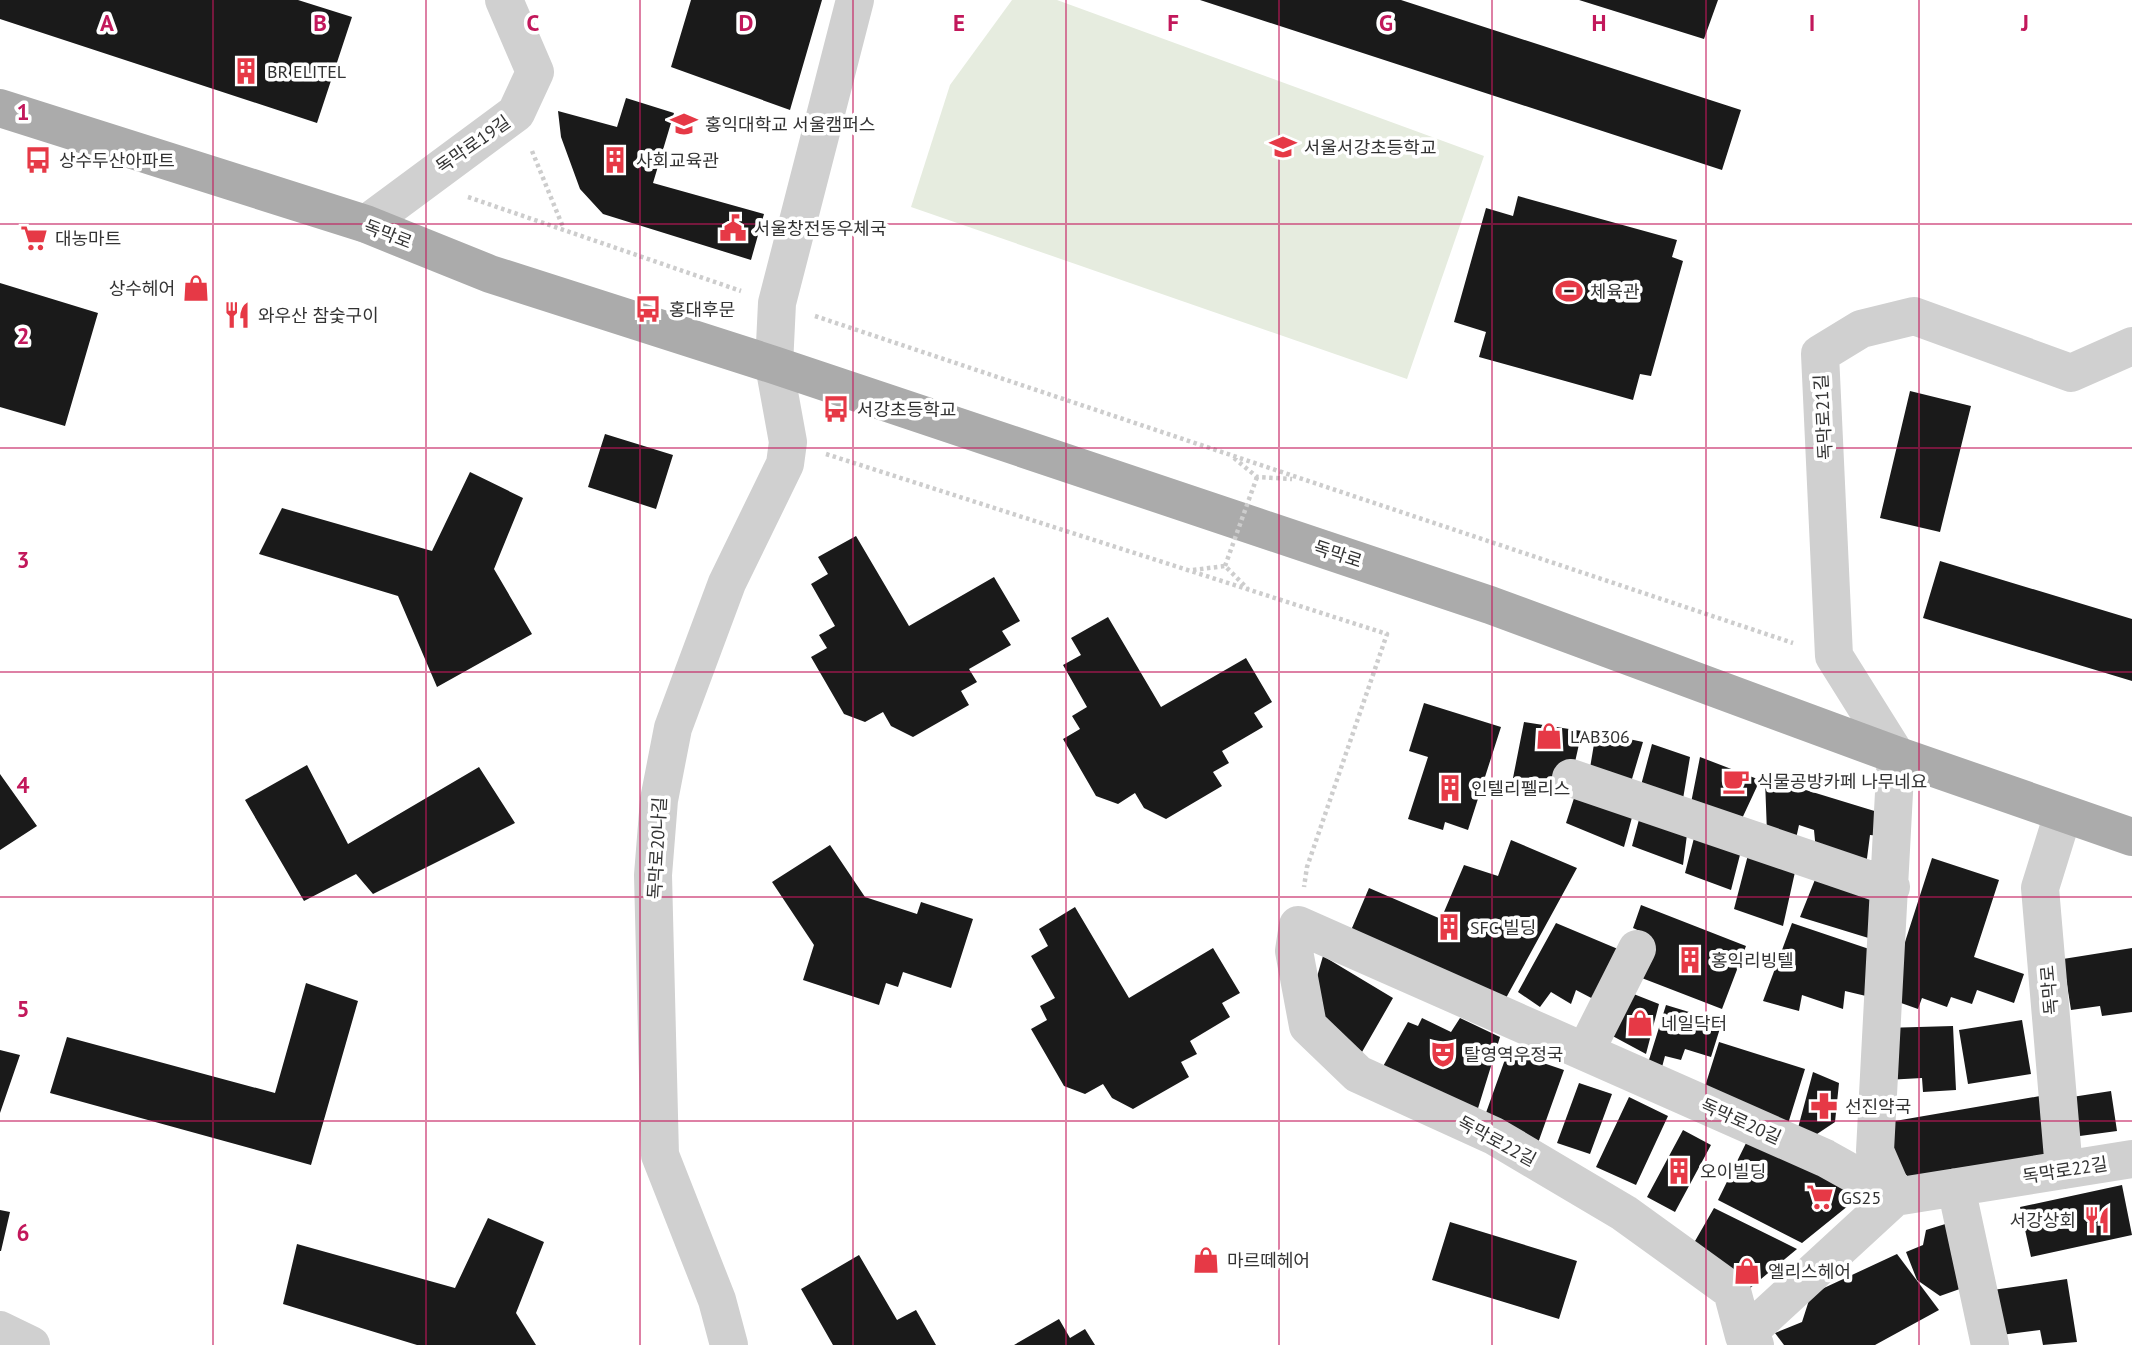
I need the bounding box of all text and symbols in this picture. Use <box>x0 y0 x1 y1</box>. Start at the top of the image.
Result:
text: A <box>100 8 114 37</box>
text: B <box>313 8 327 37</box>
text: C <box>527 8 540 37</box>
text: D <box>739 8 753 37</box>
text: E <box>953 8 965 37</box>
text: F <box>1167 8 1179 37</box>
text: G <box>1379 8 1393 37</box>
text: H <box>1592 8 1606 37</box>
text: I <box>1809 8 1815 37</box>
text: J <box>2020 8 2029 37</box>
building icon: BR ELITEL <box>231 56 261 86</box>
place label: BR ELITEL <box>267 60 346 83</box>
text: 1 <box>16 97 30 126</box>
school or university icon: 홍익대학교 서울캠퍼스 <box>669 109 699 139</box>
street label: 독막로19길 <box>431 110 515 178</box>
place label: 홍익대학교 서울캠퍼스 <box>705 113 875 136</box>
school or university icon: 서울서강초등학교 <box>1268 132 1298 162</box>
place label: 서울서강초등학교 <box>1304 136 1436 159</box>
bus stop icon: 상수두산아파트 <box>23 145 53 175</box>
building icon: 사회교육관 <box>600 145 630 175</box>
place label: 상수두산아파트 <box>59 149 175 172</box>
place label: 사회교육관 <box>636 149 719 172</box>
public building icon: 서울창전동우체국 <box>718 213 748 243</box>
street label: 독막로 <box>361 214 415 254</box>
place label: 서울창전동우체국 <box>754 217 886 240</box>
supermarket icon: 대농마트 <box>19 223 49 253</box>
place label: 대농마트 <box>55 227 121 250</box>
shop icon: 상수헤어 <box>181 273 211 303</box>
sports icon: 체육관 <box>1554 276 1584 306</box>
place label: 상수헤어 <box>109 277 175 300</box>
place label: 체육관 <box>1590 280 1640 303</box>
bus stop icon: 홍대후문 <box>633 294 663 324</box>
place label: 홍대후문 <box>669 298 735 321</box>
restaurant icon: 와우산 참숯구이 <box>222 300 252 330</box>
place label: 와우산 참숯구이 <box>258 304 379 327</box>
text: 2 <box>16 321 30 350</box>
street label: 독막로21길 <box>1809 374 1837 460</box>
bus stop icon: 서강초등학교 <box>821 394 851 424</box>
place label: 서강초등학교 <box>857 398 956 421</box>
street label: 독막로 <box>1311 535 1365 573</box>
text: 3 <box>16 545 30 574</box>
shop icon: LAB306 <box>1534 721 1564 751</box>
place label: LAB306 <box>1570 725 1630 748</box>
cafe icon: 식물공방카페 나무네요 <box>1721 766 1751 796</box>
text: 4 <box>16 770 30 799</box>
place label: 식물공방카페 나무네요 <box>1757 770 1927 793</box>
building icon: 인텔리펠리스 <box>1435 773 1465 803</box>
place label: 인텔리펠리스 <box>1471 777 1570 800</box>
street label: 독막로20나길 <box>643 796 671 900</box>
building icon: SFC 빌딩 <box>1434 912 1464 942</box>
place label: SFC 빌딩 <box>1470 916 1536 939</box>
building icon: 홍익리빙텔 <box>1675 945 1705 975</box>
place label: 홍익리빙텔 <box>1711 949 1794 972</box>
street label: 독막로 <box>2035 964 2063 1016</box>
text: 5 <box>16 994 30 1023</box>
shop icon: 네일닥터 <box>1625 1008 1655 1038</box>
place label: 네일닥터 <box>1661 1012 1727 1035</box>
theatre icon: 탈영역우정국 <box>1428 1039 1458 1069</box>
place label: 탈영역우정국 <box>1464 1043 1563 1066</box>
pharmacy icon: 선진약국 <box>1809 1091 1839 1121</box>
street label: 독막로20길 <box>1697 1093 1785 1149</box>
place label: 선진약국 <box>1845 1095 1911 1118</box>
street label: 독막로22길 <box>1454 1111 1540 1171</box>
street label: 독막로22길 <box>2021 1152 2109 1188</box>
building icon: 오이빌딩 <box>1664 1156 1694 1186</box>
place label: 오이빌딩 <box>1700 1160 1766 1183</box>
supermarket icon: GS25 <box>1805 1182 1835 1212</box>
place label: GS25 <box>1841 1186 1881 1209</box>
restaurant icon: 서강상회 <box>2082 1205 2112 1235</box>
place label: 서강상회 <box>2010 1209 2076 1232</box>
text: 6 <box>16 1218 30 1247</box>
shop icon: 마르떼헤어 <box>1191 1245 1221 1275</box>
place label: 마르떼헤어 <box>1227 1249 1310 1272</box>
shop icon: 엘리스헤어 <box>1732 1256 1762 1286</box>
place label: 엘리스헤어 <box>1768 1260 1851 1283</box>

